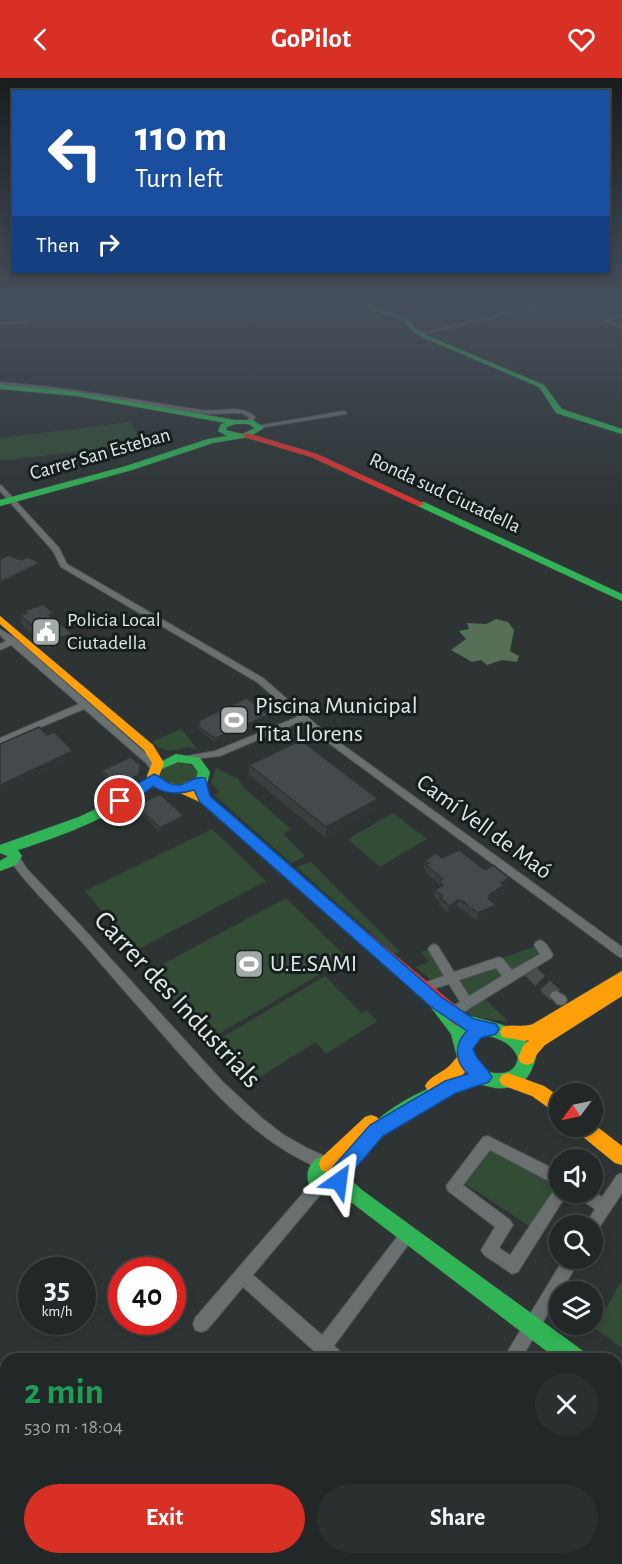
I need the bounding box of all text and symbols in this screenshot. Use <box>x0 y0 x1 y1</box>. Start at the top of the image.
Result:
icon: back <box>24 23 57 56</box>
icon: heart <box>565 23 598 56</box>
text: GoPilot <box>271 25 351 52</box>
icon: left <box>36 114 114 192</box>
text: 110 m <box>135 116 227 158</box>
text: Turn left <box>135 165 223 192</box>
icon: right <box>92 228 125 261</box>
text: Then <box>36 234 80 256</box>
street label: Carrer San Esteban <box>28 424 172 484</box>
street label: Ronda sud Ciutadella <box>366 449 524 537</box>
place label: Policia Local Ciutadella <box>67 610 161 653</box>
public building icon: Policia Local Ciutadella <box>30 616 62 648</box>
place label: Piscina Municipal Tita Llorens <box>255 694 418 746</box>
sports icon: Piscina Municipal Tita Llorens <box>218 704 250 736</box>
street label: Camí Vell de Maó <box>412 770 556 884</box>
pin <box>94 775 145 826</box>
icon: arrive <box>103 784 136 817</box>
street label: Carrer des Industrials <box>88 906 266 1094</box>
sports icon: U.E.SAMI <box>233 948 265 980</box>
place label: U.E.SAMI <box>270 952 357 976</box>
north arrow <box>549 1083 603 1137</box>
map controls <box>549 1083 603 1335</box>
position arrow <box>307 1149 371 1213</box>
button: sound <box>549 1149 603 1203</box>
button: search <box>549 1215 603 1269</box>
speed limit sign: 40 <box>108 1257 186 1335</box>
text: 35 <box>44 1274 70 1304</box>
button: layers <box>549 1281 603 1335</box>
text: km/h <box>42 1304 72 1319</box>
button: close <box>535 1373 598 1436</box>
text: 2 min <box>24 1374 104 1410</box>
text: 530 m · 18:04 <box>24 1417 123 1437</box>
button: Exit <box>24 1484 305 1553</box>
button: Share <box>317 1484 598 1553</box>

